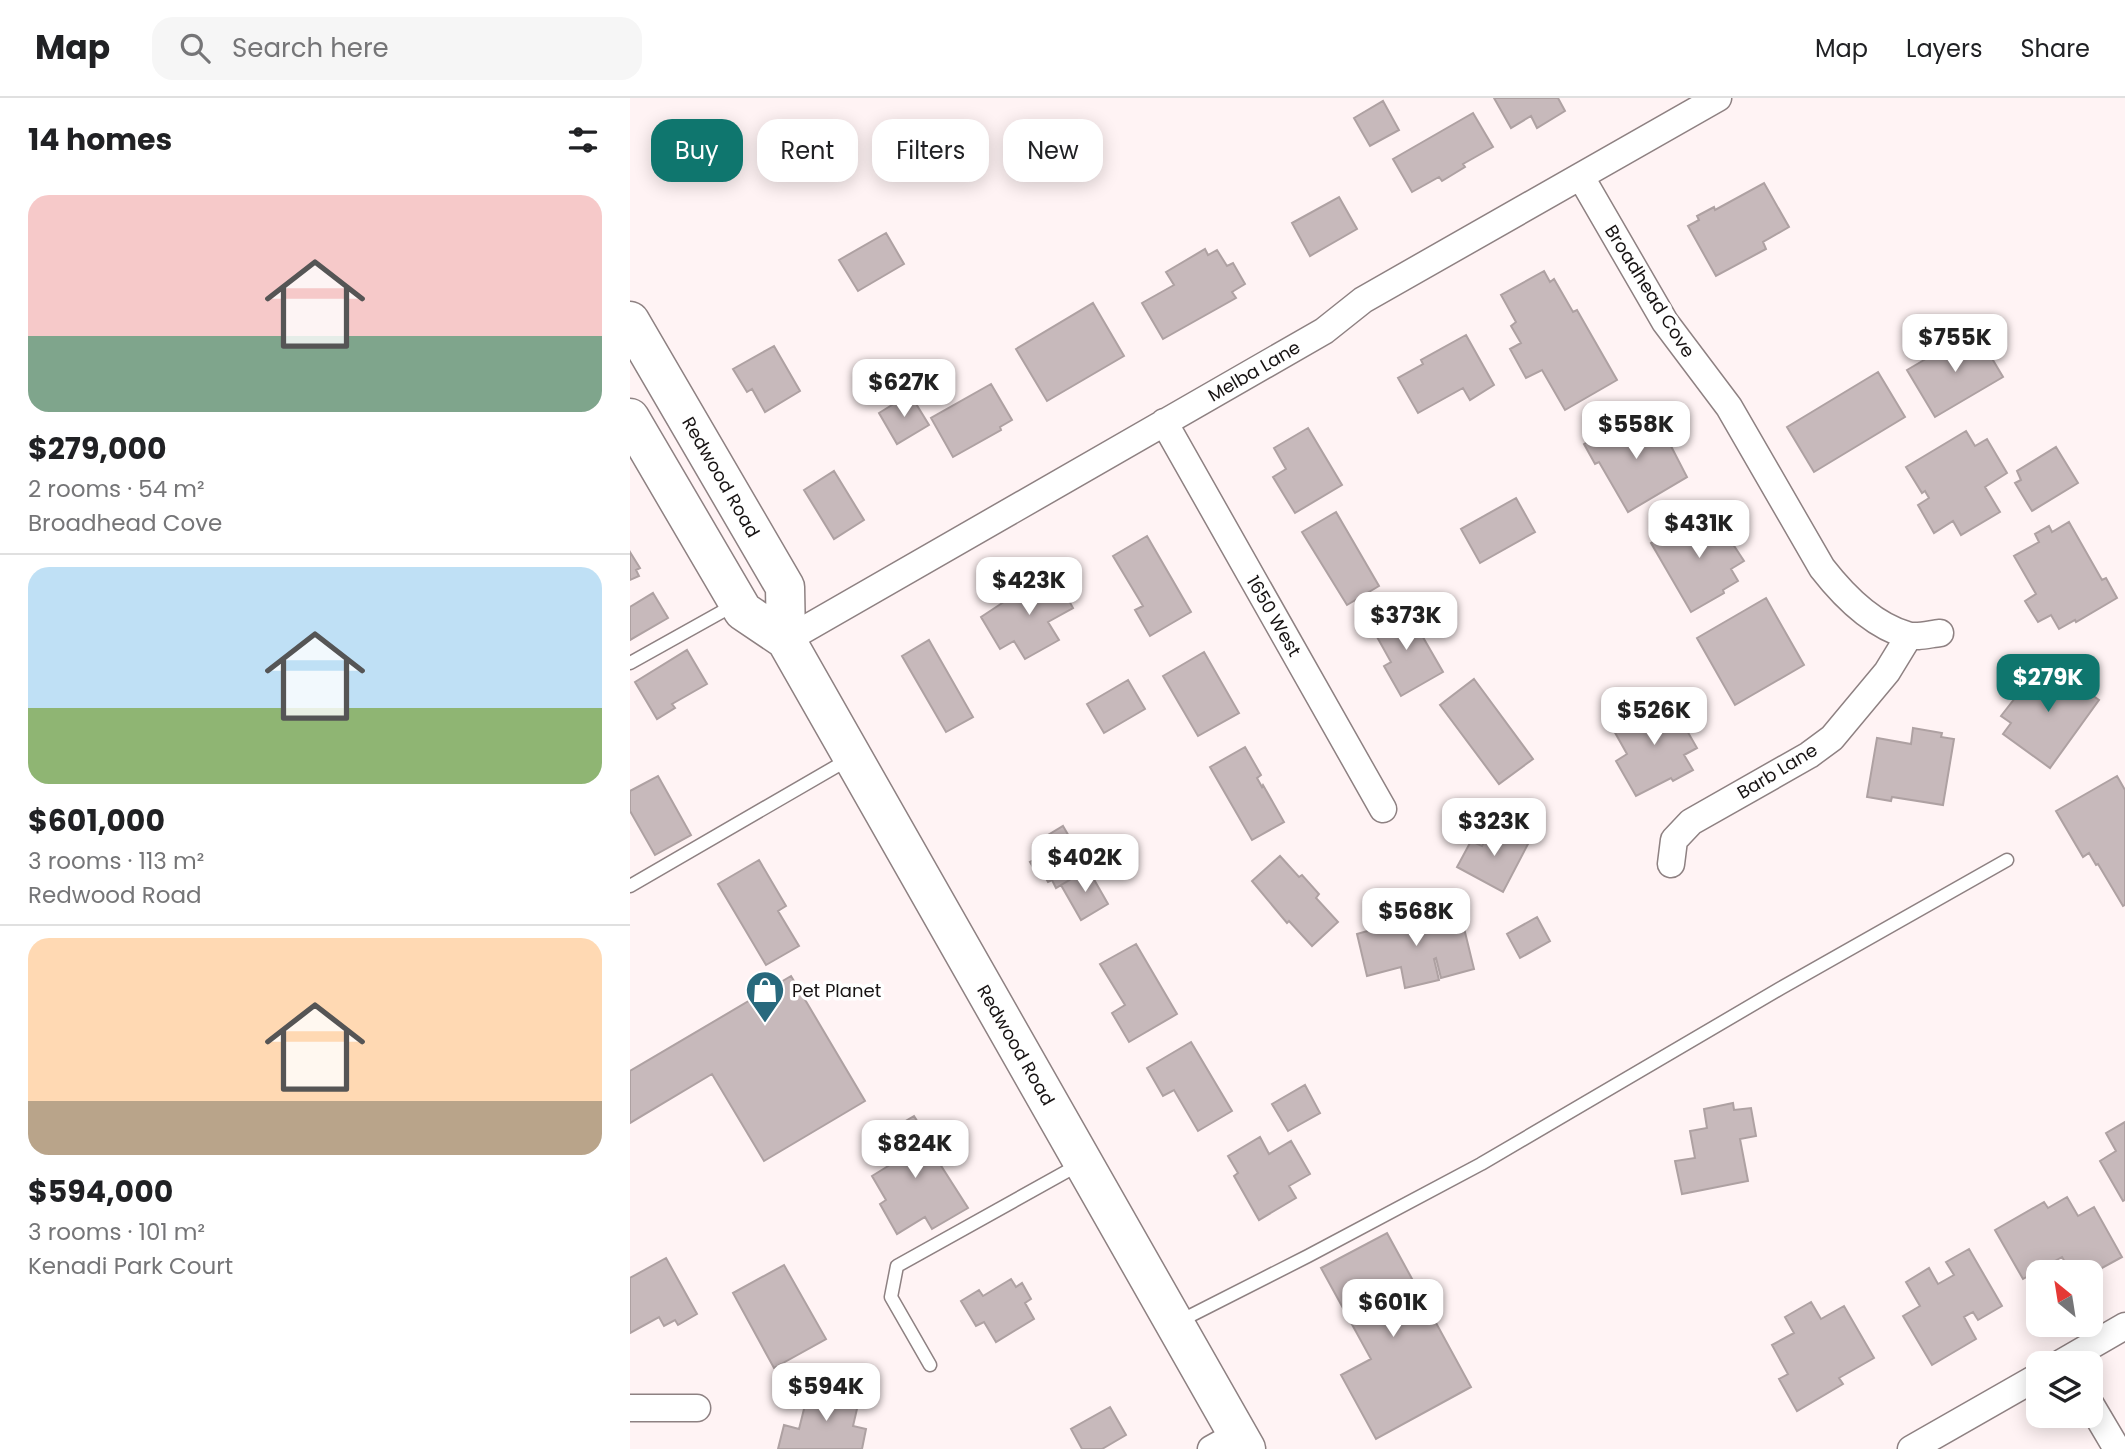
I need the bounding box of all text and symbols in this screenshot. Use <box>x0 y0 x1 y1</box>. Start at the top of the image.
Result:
search box <box>152 17 642 80</box>
text: Map <box>35 24 110 71</box>
icon: search <box>176 29 214 67</box>
text: Search here <box>232 30 389 66</box>
text: Map <box>1815 32 1868 65</box>
text: Layers <box>1906 32 1982 65</box>
text: Share <box>2020 32 2090 65</box>
text: 14 homes <box>28 118 172 161</box>
chip: Buy <box>651 119 743 182</box>
chip: Rent <box>757 119 858 182</box>
chip: Filters <box>872 119 989 182</box>
chip: New <box>1003 119 1103 182</box>
icon: filters <box>564 121 602 159</box>
street label: Broadhead Cove <box>1599 220 1701 362</box>
icon: home <box>252 241 378 367</box>
pin: $755K <box>1906 314 2004 374</box>
text: $755K <box>1918 321 1992 353</box>
street label: Melba Lane <box>1203 334 1305 408</box>
pin: $627K <box>855 360 953 419</box>
text: $627K <box>868 366 940 398</box>
pin: $558K <box>1587 402 1685 461</box>
text: $558K <box>1598 408 1674 440</box>
street label: Redwood Road <box>676 412 766 542</box>
text: $279,000 <box>28 427 167 470</box>
text: 2 rooms · 54 m² <box>28 473 205 505</box>
pin: $431K <box>1650 500 1748 560</box>
text: Broadhead Cove <box>28 507 222 539</box>
text: $431K <box>1664 507 1734 539</box>
pin: $423K <box>980 558 1078 617</box>
text: $423K <box>992 564 1066 596</box>
street label: 1650 West <box>1241 571 1307 661</box>
pin: $373K <box>1357 592 1455 652</box>
text: $373K <box>1370 599 1442 631</box>
icon: home <box>252 613 378 739</box>
pin: $279K <box>1999 654 2097 714</box>
text: $279K <box>2013 661 2083 693</box>
pin: $526K <box>1605 688 1703 747</box>
text: $526K <box>1617 694 1691 726</box>
street label: Barb Lane <box>1732 737 1822 805</box>
pin: $323K <box>1445 798 1543 858</box>
text: $601,000 <box>28 799 165 842</box>
text: $323K <box>1458 805 1530 837</box>
pin: $402K <box>1036 834 1134 894</box>
text: $402K <box>1048 841 1122 873</box>
text: 3 rooms · 113 m² <box>28 845 204 877</box>
text: Redwood Road <box>28 879 202 911</box>
pin: $568K <box>1367 888 1465 948</box>
text: $568K <box>1378 895 1454 927</box>
shop icon: Pet Planet <box>744 969 786 1024</box>
place label: Pet Planet <box>792 978 881 1003</box>
street label: Redwood Road <box>971 980 1061 1110</box>
icon: home <box>252 984 378 1110</box>
pin: $824K <box>866 1121 964 1180</box>
text: $824K <box>878 1127 952 1159</box>
text: $594,000 <box>28 1170 173 1213</box>
text: 3 rooms · 101 m² <box>28 1216 205 1248</box>
text: Kenadi Park Court <box>28 1250 233 1282</box>
north arrow <box>2026 1260 2104 1337</box>
map controls <box>2026 1260 2103 1428</box>
pin: $601K <box>1344 1280 1442 1339</box>
text: $601K <box>1358 1286 1428 1318</box>
button: layers <box>2026 1351 2103 1428</box>
pin: $594K <box>777 1364 875 1423</box>
text: $594K <box>788 1370 864 1402</box>

